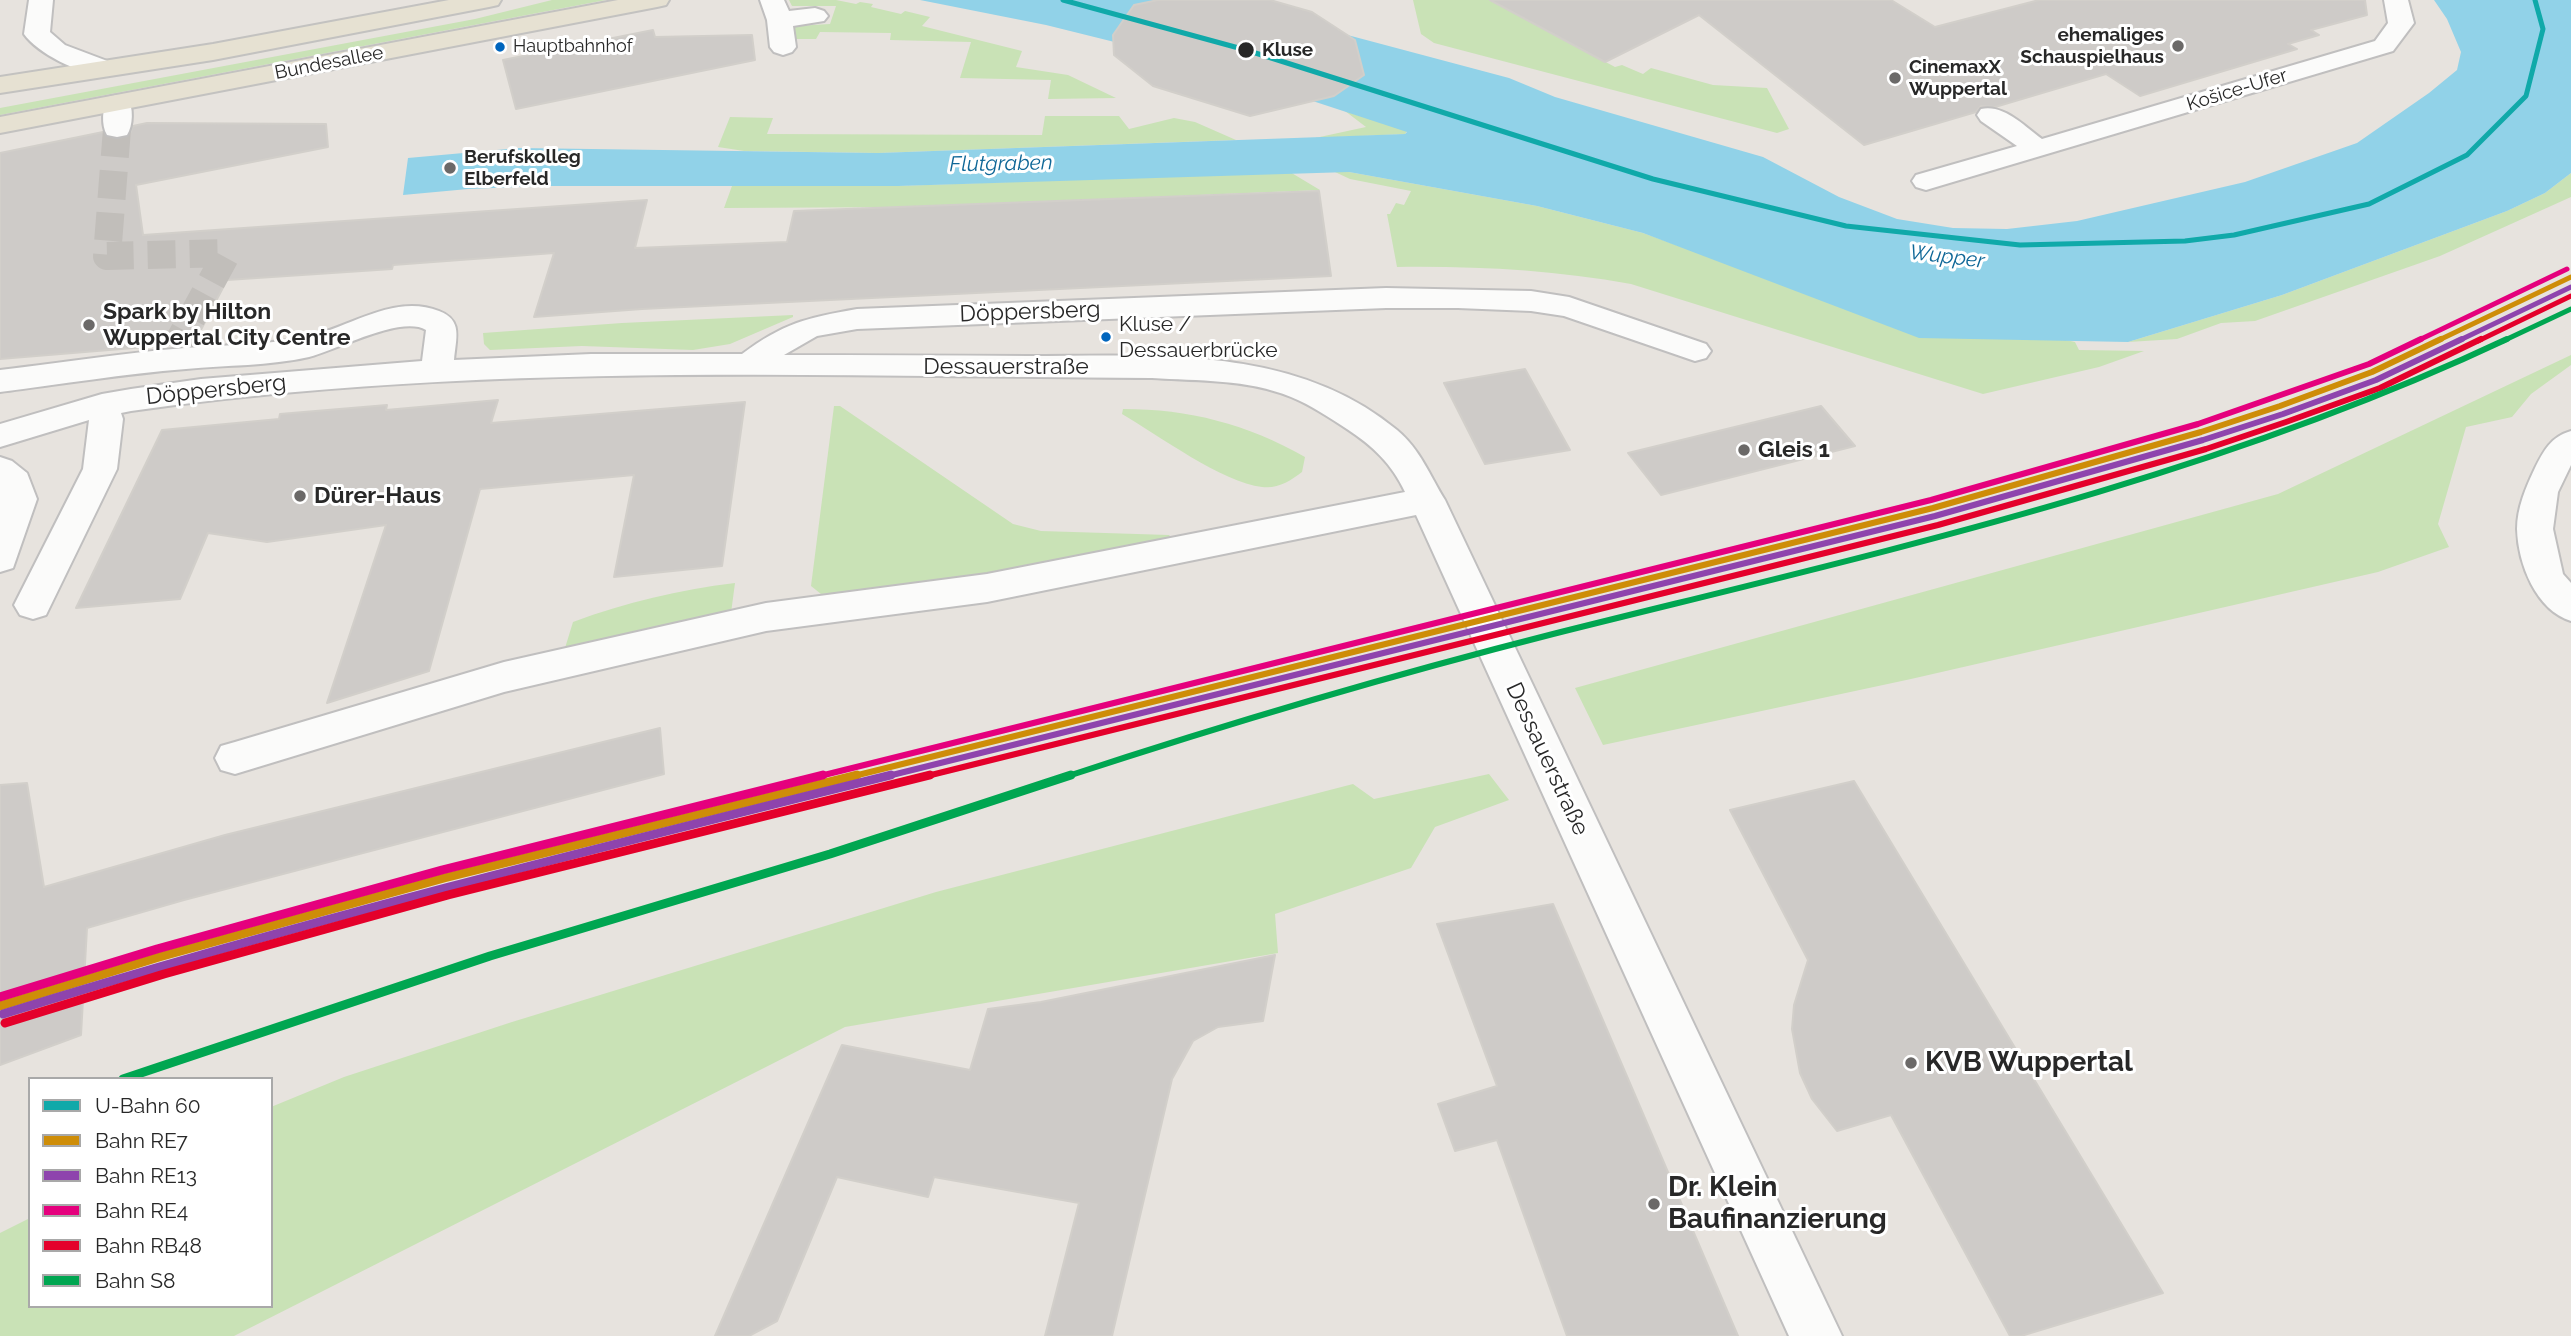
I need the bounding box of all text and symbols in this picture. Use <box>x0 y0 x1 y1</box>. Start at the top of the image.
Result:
place label: ehemaliges Schauspielhaus <box>2020 24 2164 68</box>
place label: Hauptbahnhof <box>513 36 633 58</box>
marker: ehemaliges Schauspielhaus <box>2170 38 2186 54</box>
place label: Kluse <box>1262 39 1313 61</box>
marker: Hauptbahnhof <box>493 40 507 54</box>
marker: Kluse <box>1236 40 1256 60</box>
street label: Bundesallee <box>273 41 385 85</box>
place label: CinemaxX Wuppertal <box>1909 56 2007 100</box>
street label: Košice-Ufer <box>2184 64 2290 116</box>
marker: CinemaxX Wuppertal <box>1887 70 1903 86</box>
place label: Berufskolleg Elberfeld <box>464 146 581 190</box>
water label: Flutgraben <box>949 151 1053 177</box>
marker: Berufskolleg Elberfeld <box>442 160 458 176</box>
water label: Wupper <box>1908 240 1986 274</box>
street label: Döppersberg <box>959 296 1101 328</box>
place label: Spark by Hilton Wuppertal City Centre <box>103 298 350 352</box>
place label: Kluse / Dessauerbrücke <box>1119 312 1277 362</box>
marker: Spark by Hilton Wuppertal City Centre <box>81 317 97 333</box>
marker: Kluse / Dessauerbrücke <box>1099 330 1113 344</box>
street label: Dessauerstraße <box>923 353 1089 381</box>
street label: Döppersberg <box>145 369 287 411</box>
place label: Gleis 1 <box>1758 436 1830 464</box>
marker: Gleis 1 <box>1736 442 1752 458</box>
place label: Dürer-Haus <box>314 482 441 510</box>
marker: Dürer-Haus <box>292 488 308 504</box>
street label: Dessauerstraße <box>1500 678 1594 840</box>
place label: KVB Wuppertal <box>1925 1046 2133 1080</box>
marker: KVB Wuppertal <box>1903 1055 1919 1071</box>
legend <box>28 1077 273 1308</box>
text: U-Bahn 60 <box>95 1093 201 1118</box>
text: Bahn RE7 <box>95 1128 188 1153</box>
text: Bahn RE13 <box>95 1163 197 1188</box>
place label: Dr. Klein Baufinanzierung <box>1668 1171 1887 1237</box>
marker: Dr. Klein Baufinanzierung <box>1646 1196 1662 1212</box>
text: Bahn RE4 <box>95 1198 188 1223</box>
text: Bahn RB48 <box>95 1233 202 1258</box>
text: Bahn S8 <box>95 1268 175 1293</box>

